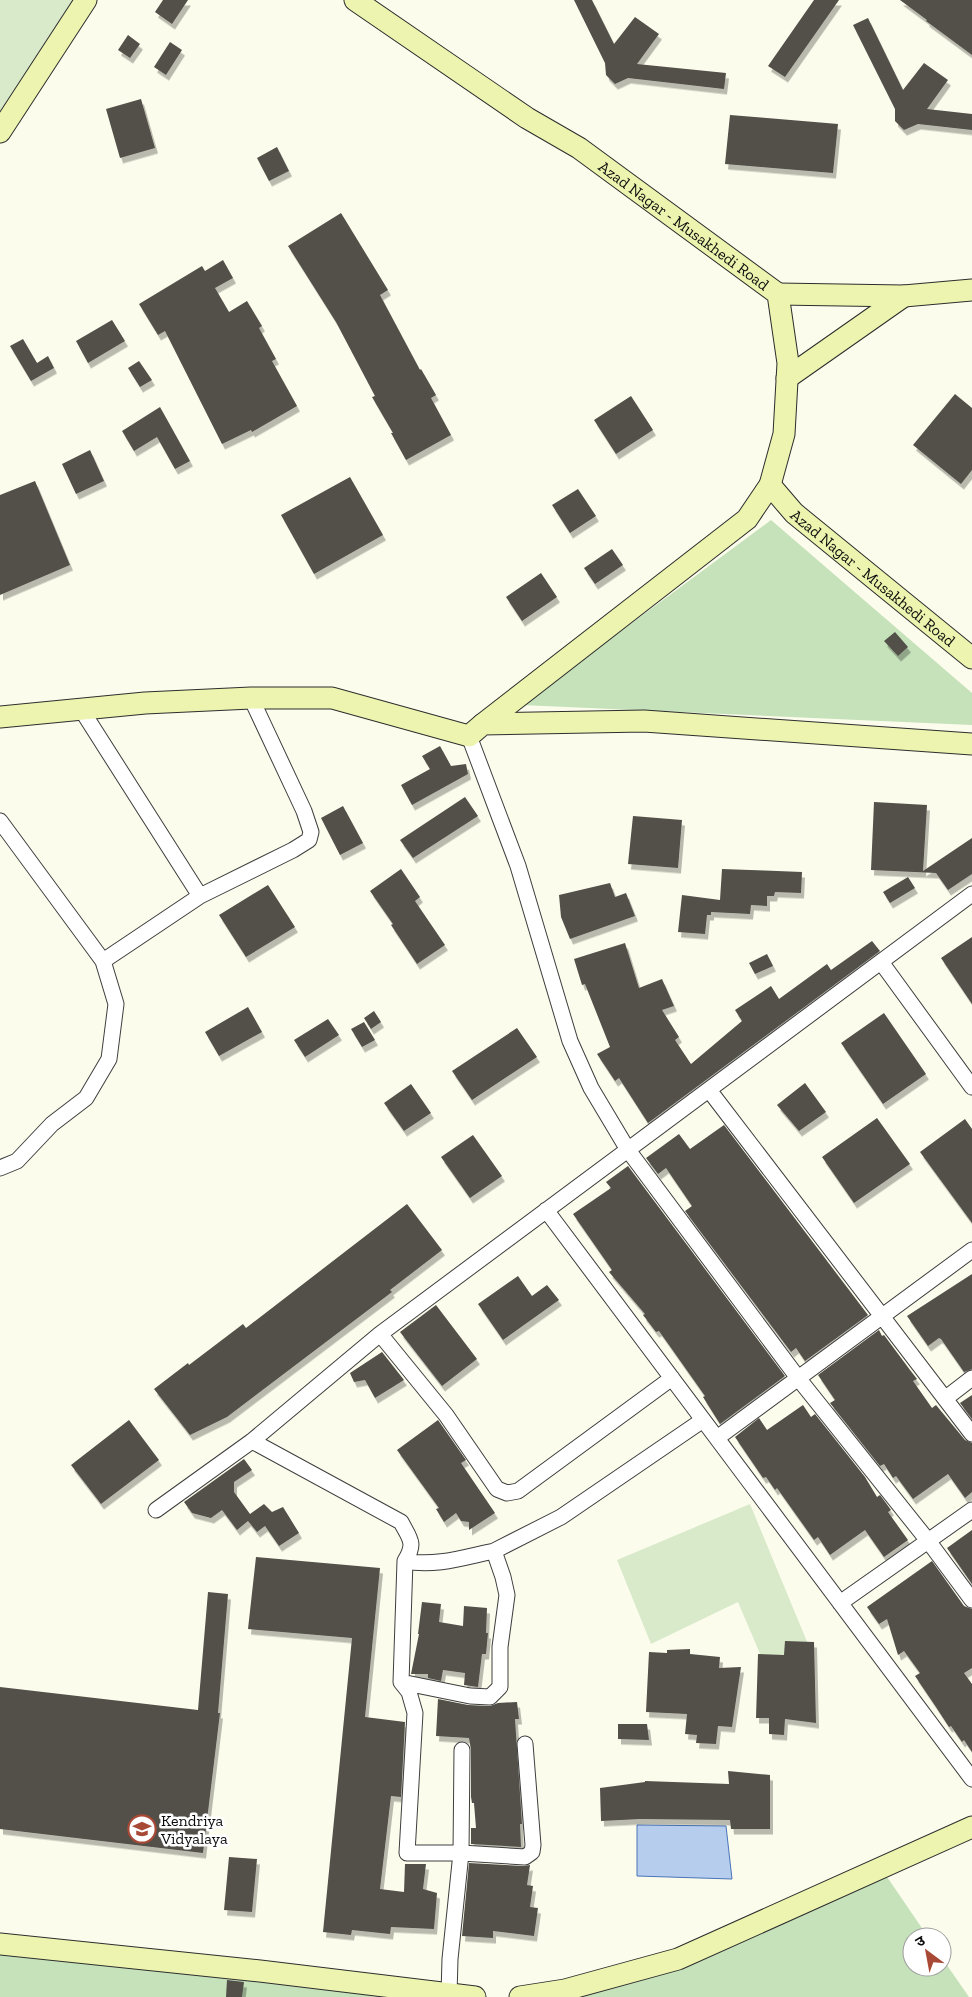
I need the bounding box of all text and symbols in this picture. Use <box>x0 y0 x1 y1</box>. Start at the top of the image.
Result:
street label: Azad Nagar - Musakhedi Road <box>595 157 773 294</box>
street label: Azad Nagar - Musakhedi Road <box>787 505 959 651</box>
place label: Kendriya Vidyalaya <box>160 1811 228 1848</box>
school or university icon: Kendriya Vidyalaya <box>127 1814 157 1844</box>
north arrow <box>902 1927 952 1977</box>
text: उ <box>912 1932 929 1951</box>

